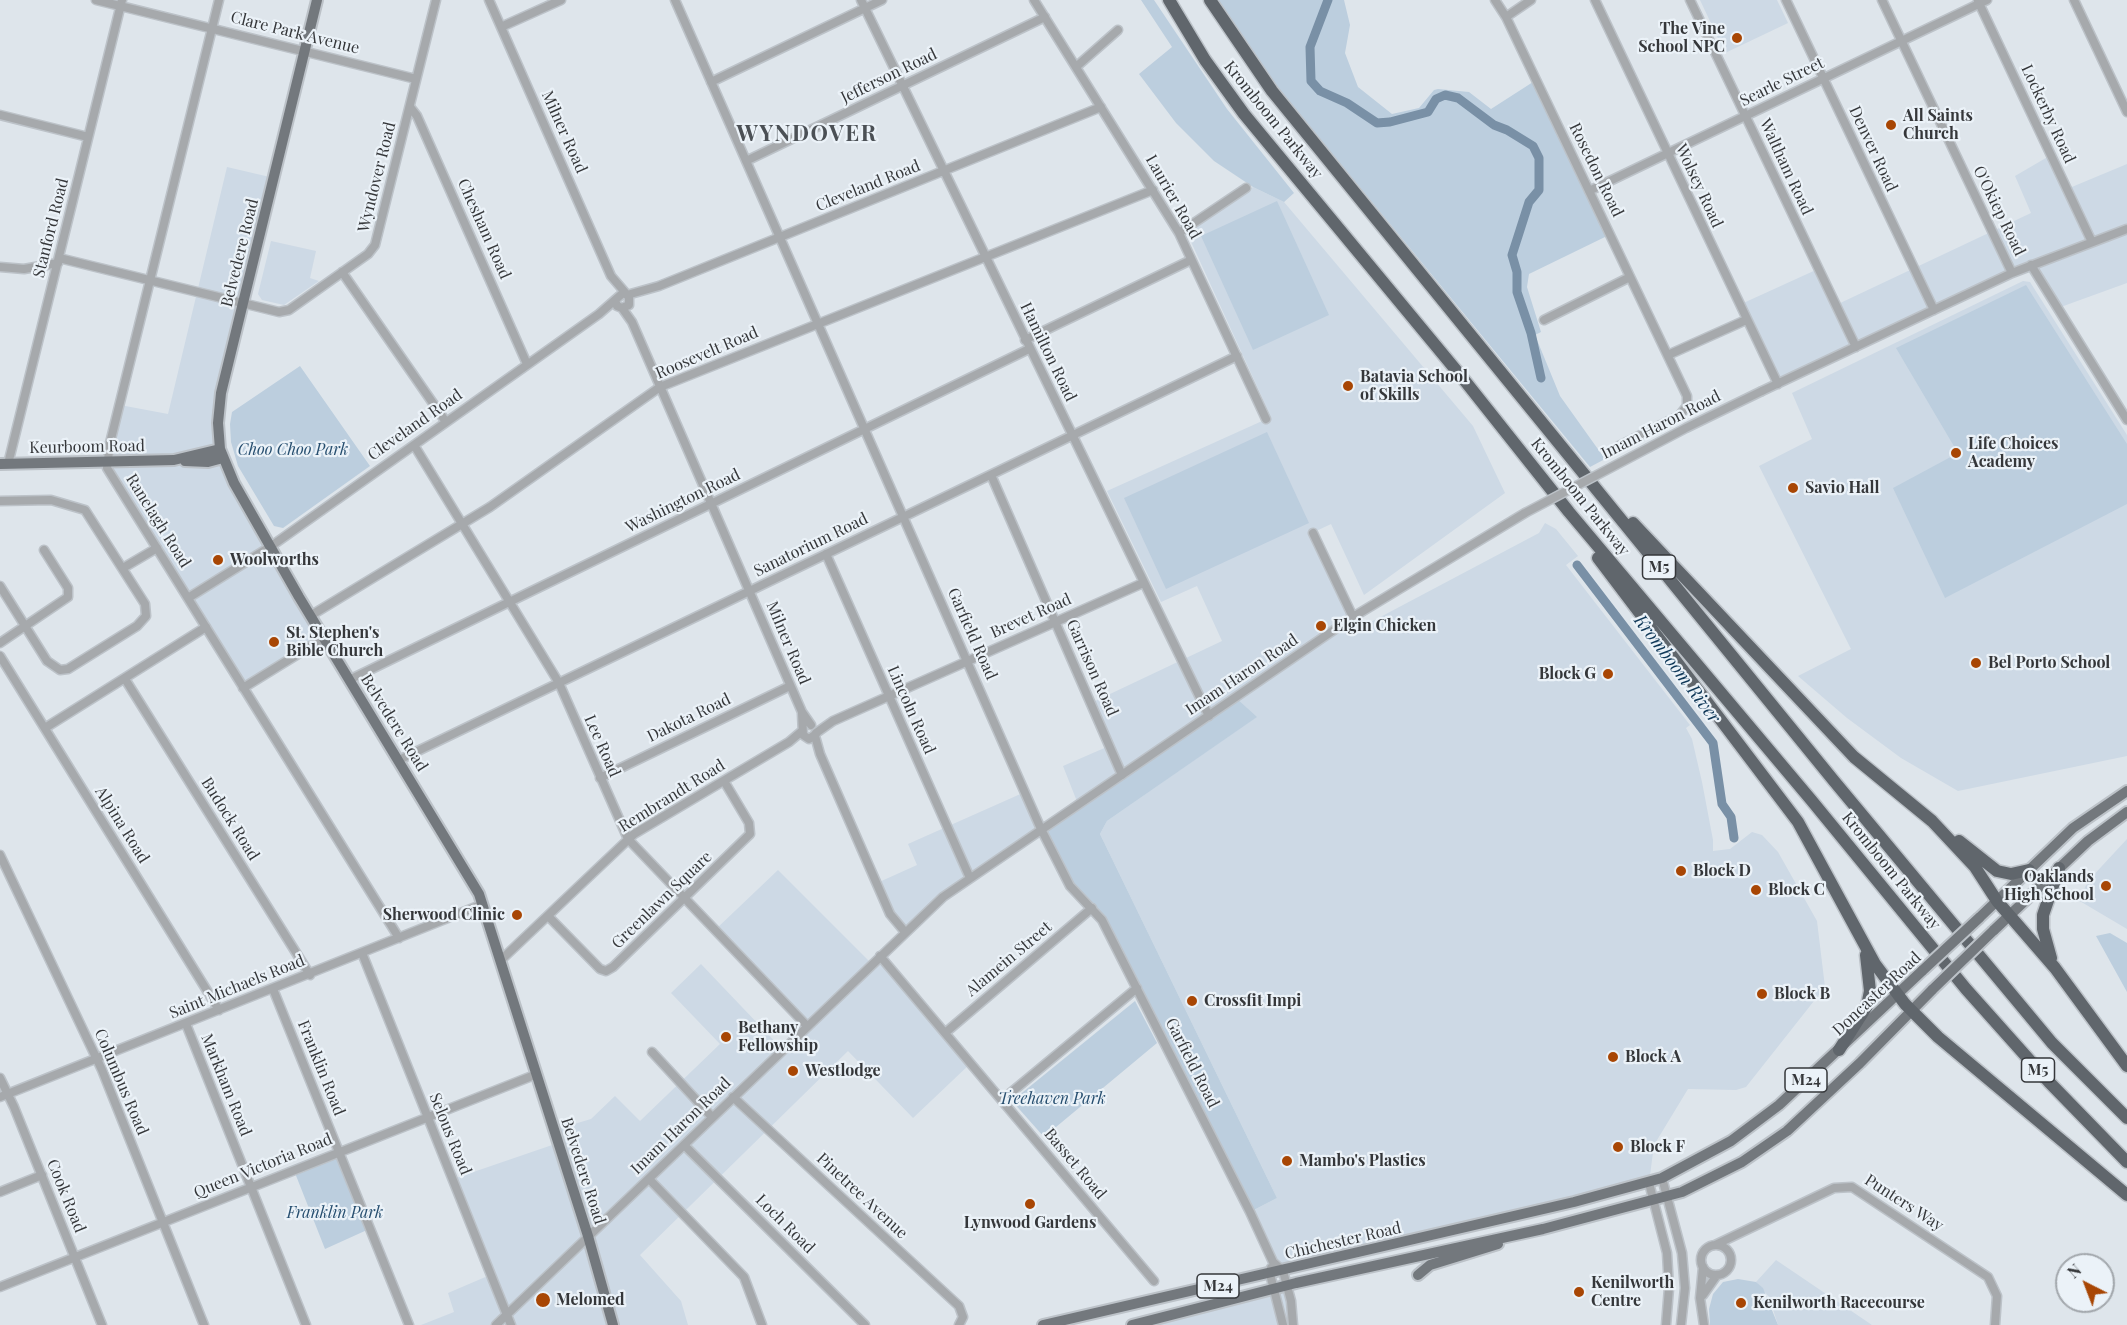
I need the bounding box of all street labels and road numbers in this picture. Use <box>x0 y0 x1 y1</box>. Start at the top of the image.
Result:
street label: Clare Park Avenue <box>229 8 361 58</box>
street label: Jefferson Road <box>838 45 940 107</box>
street label: Searle Street <box>1737 53 1827 111</box>
street label: Kromboom Parkway <box>1220 57 1326 183</box>
street label: Lockerby Road <box>2017 62 2079 166</box>
street label: Milner Road <box>537 88 591 176</box>
street label: Denver Road <box>1845 103 1901 195</box>
street label: Waltham Road <box>1755 116 1817 218</box>
street label: Wyndover Road <box>354 120 400 234</box>
street label: Rosedon Road <box>1565 120 1627 220</box>
street label: Wolsey Road <box>1671 141 1727 231</box>
street label: Laurier Road <box>1141 151 1205 243</box>
street label: Cleveland Road <box>813 156 923 216</box>
street label: O'Okiep Road <box>1969 163 2029 259</box>
street label: Stanford Road <box>29 176 73 280</box>
street label: Chesham Road <box>453 176 515 282</box>
street label: Belvedere Road <box>217 197 263 309</box>
street label: Hamilton Road <box>1016 299 1080 405</box>
street label: Roosevelt Road <box>653 323 761 383</box>
street label: Cleveland Road <box>364 385 466 465</box>
street label: Imam Haron Road <box>1598 387 1724 463</box>
street label: Kromboom Parkway <box>1527 434 1633 560</box>
street label: Keurboom Road <box>29 436 145 458</box>
street label: Washington Road <box>623 465 743 537</box>
street label: Ranelagh Road <box>122 471 194 571</box>
street label: Sanatorium Road <box>751 509 871 581</box>
road number: M5 <box>1642 555 1676 579</box>
street label: Garfield Road <box>943 585 1001 683</box>
street label: Brevet Road <box>988 590 1074 642</box>
street label: Milner Road <box>762 599 814 687</box>
street label: Garrison Road <box>1062 617 1122 719</box>
street label: Imam Haron Road <box>1182 630 1302 720</box>
street label: Lincoln Road <box>883 663 939 757</box>
street label: Belvedere Road <box>356 671 432 775</box>
street label: Dakota Road <box>644 690 734 746</box>
street label: Lee Road <box>580 712 624 780</box>
street label: Rembrandt Road <box>615 756 729 836</box>
street label: Budock Road <box>197 774 263 864</box>
street label: Alpina Road <box>91 783 153 867</box>
street label: Kromboom Parkway <box>1838 808 1944 934</box>
street label: Greenlawn Square <box>608 847 716 953</box>
street label: Alamein Street <box>962 918 1056 1000</box>
street label: Doncaster Road <box>1829 948 1925 1040</box>
street label: Saint Michaels Road <box>166 951 308 1023</box>
street label: Garfield Road <box>1161 1015 1223 1111</box>
street label: Franklin Road <box>293 1017 349 1119</box>
street label: Columbus Road <box>90 1026 152 1138</box>
street label: Markham Road <box>197 1031 255 1139</box>
road number: M5 <box>2022 1058 2054 1082</box>
road number: M24 <box>1785 1068 1827 1092</box>
street label: Imam Haron Road <box>627 1073 735 1179</box>
street label: Selous Road <box>425 1090 475 1178</box>
street label: Belvedere Road <box>557 1115 609 1227</box>
street label: Basset Road <box>1040 1125 1110 1203</box>
street label: Queen Victoria Road <box>191 1129 335 1203</box>
street label: Pinetree Avenue <box>813 1149 911 1243</box>
street label: Cook Road <box>43 1156 89 1236</box>
street label: Punters Way <box>1861 1170 1947 1236</box>
street label: Loch Road <box>751 1190 819 1258</box>
street label: Chichester Road <box>1283 1218 1403 1264</box>
road number: M24 <box>1197 1274 1239 1298</box>

